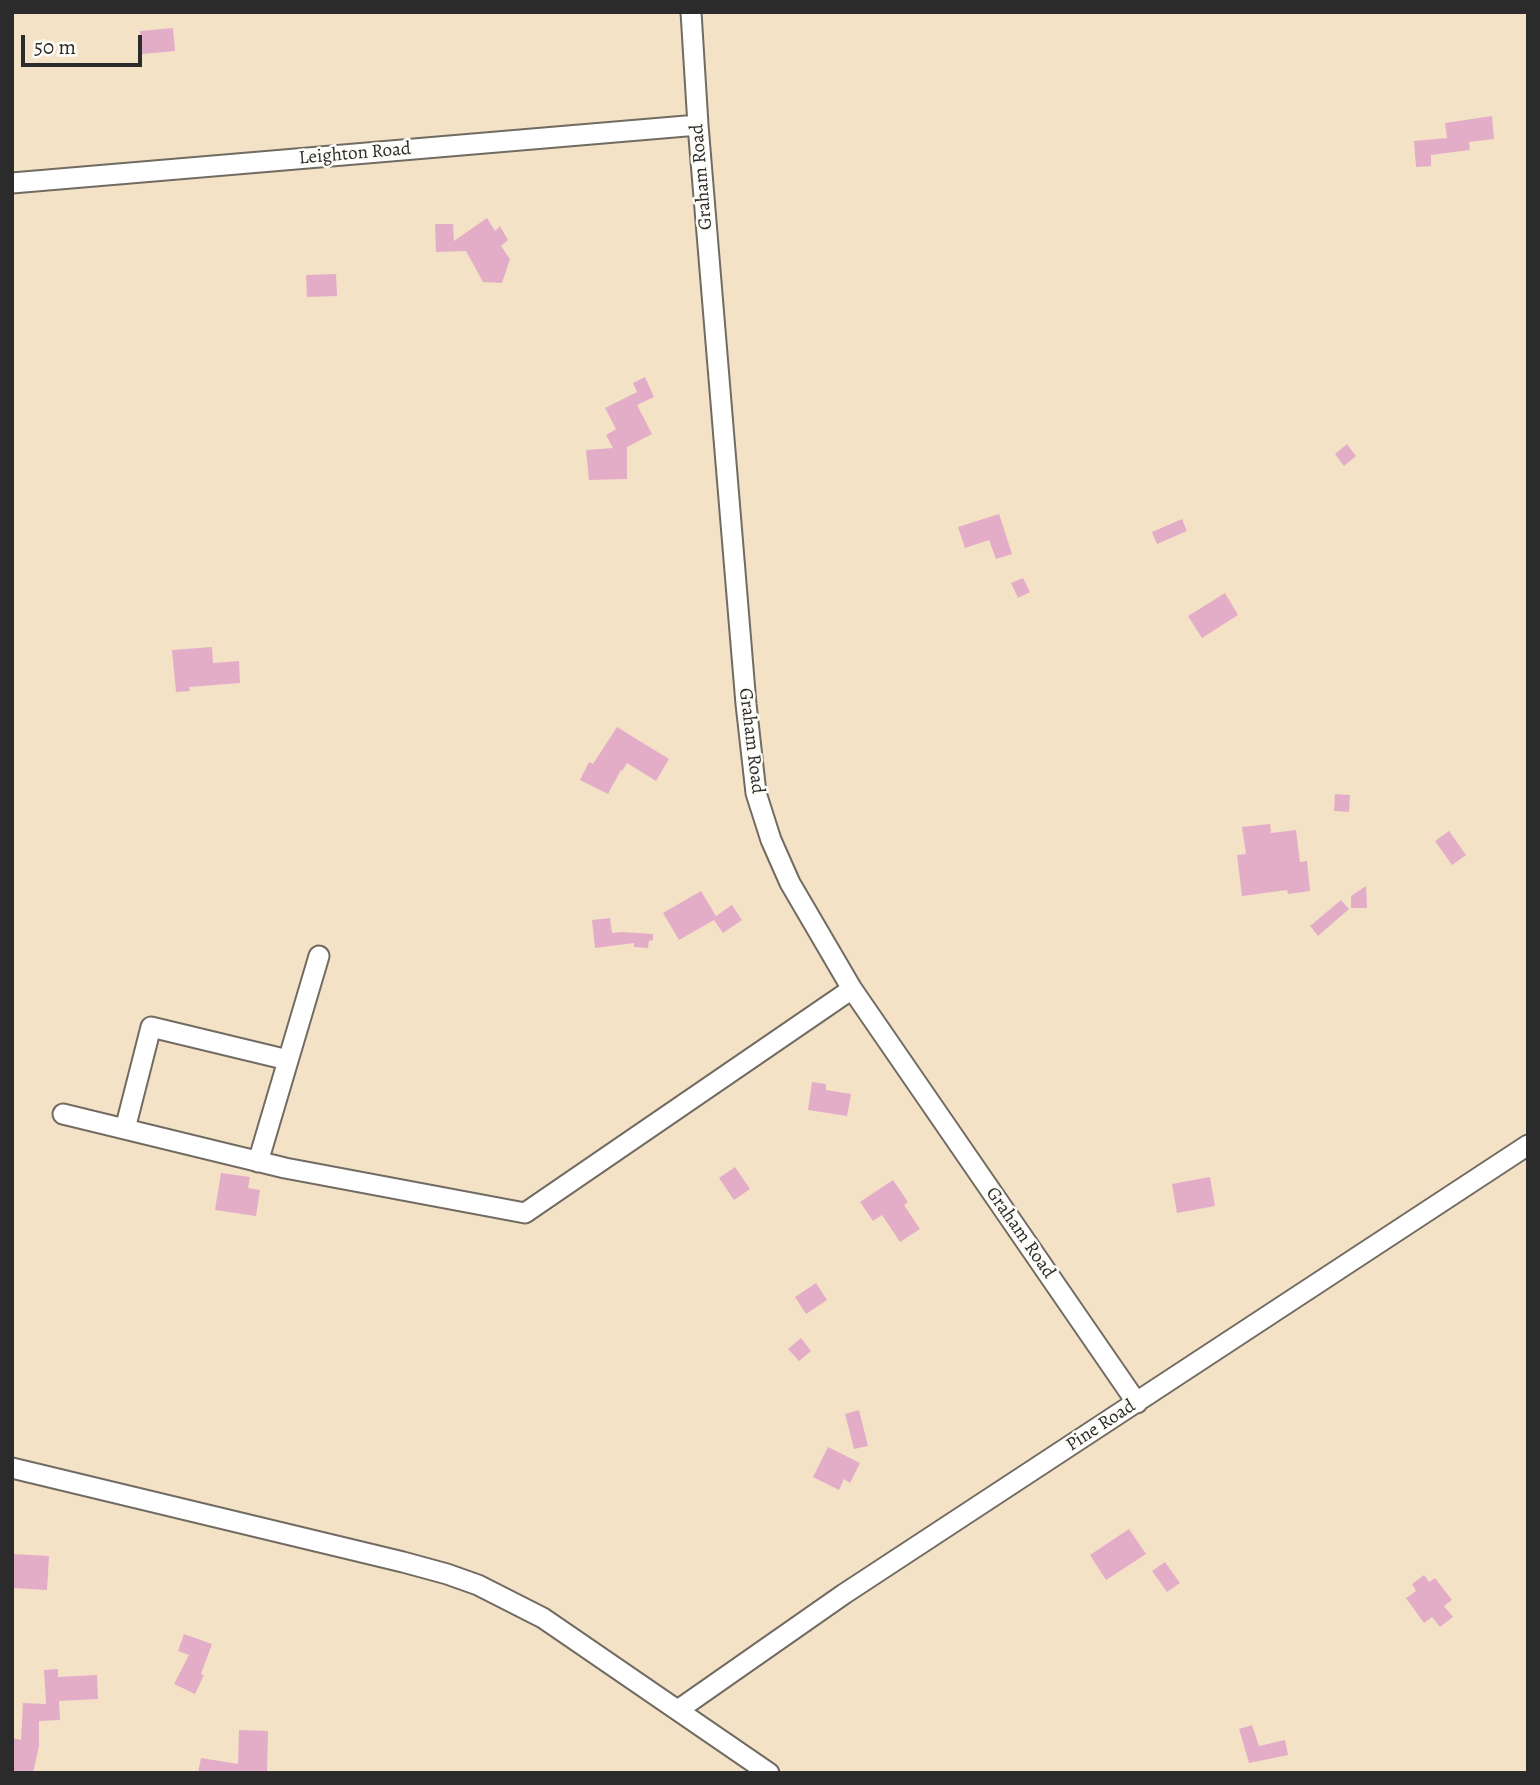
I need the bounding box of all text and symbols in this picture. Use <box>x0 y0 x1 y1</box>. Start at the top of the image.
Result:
scale bar <box>24 21 145 65</box>
text: 50 m <box>34 33 76 61</box>
street label: Graham Road <box>686 123 718 231</box>
street label: Leighton Road <box>298 138 412 170</box>
street label: Graham Road <box>733 687 769 795</box>
street label: Graham Road <box>980 1183 1060 1283</box>
street label: Pine Road <box>1062 1395 1140 1457</box>

